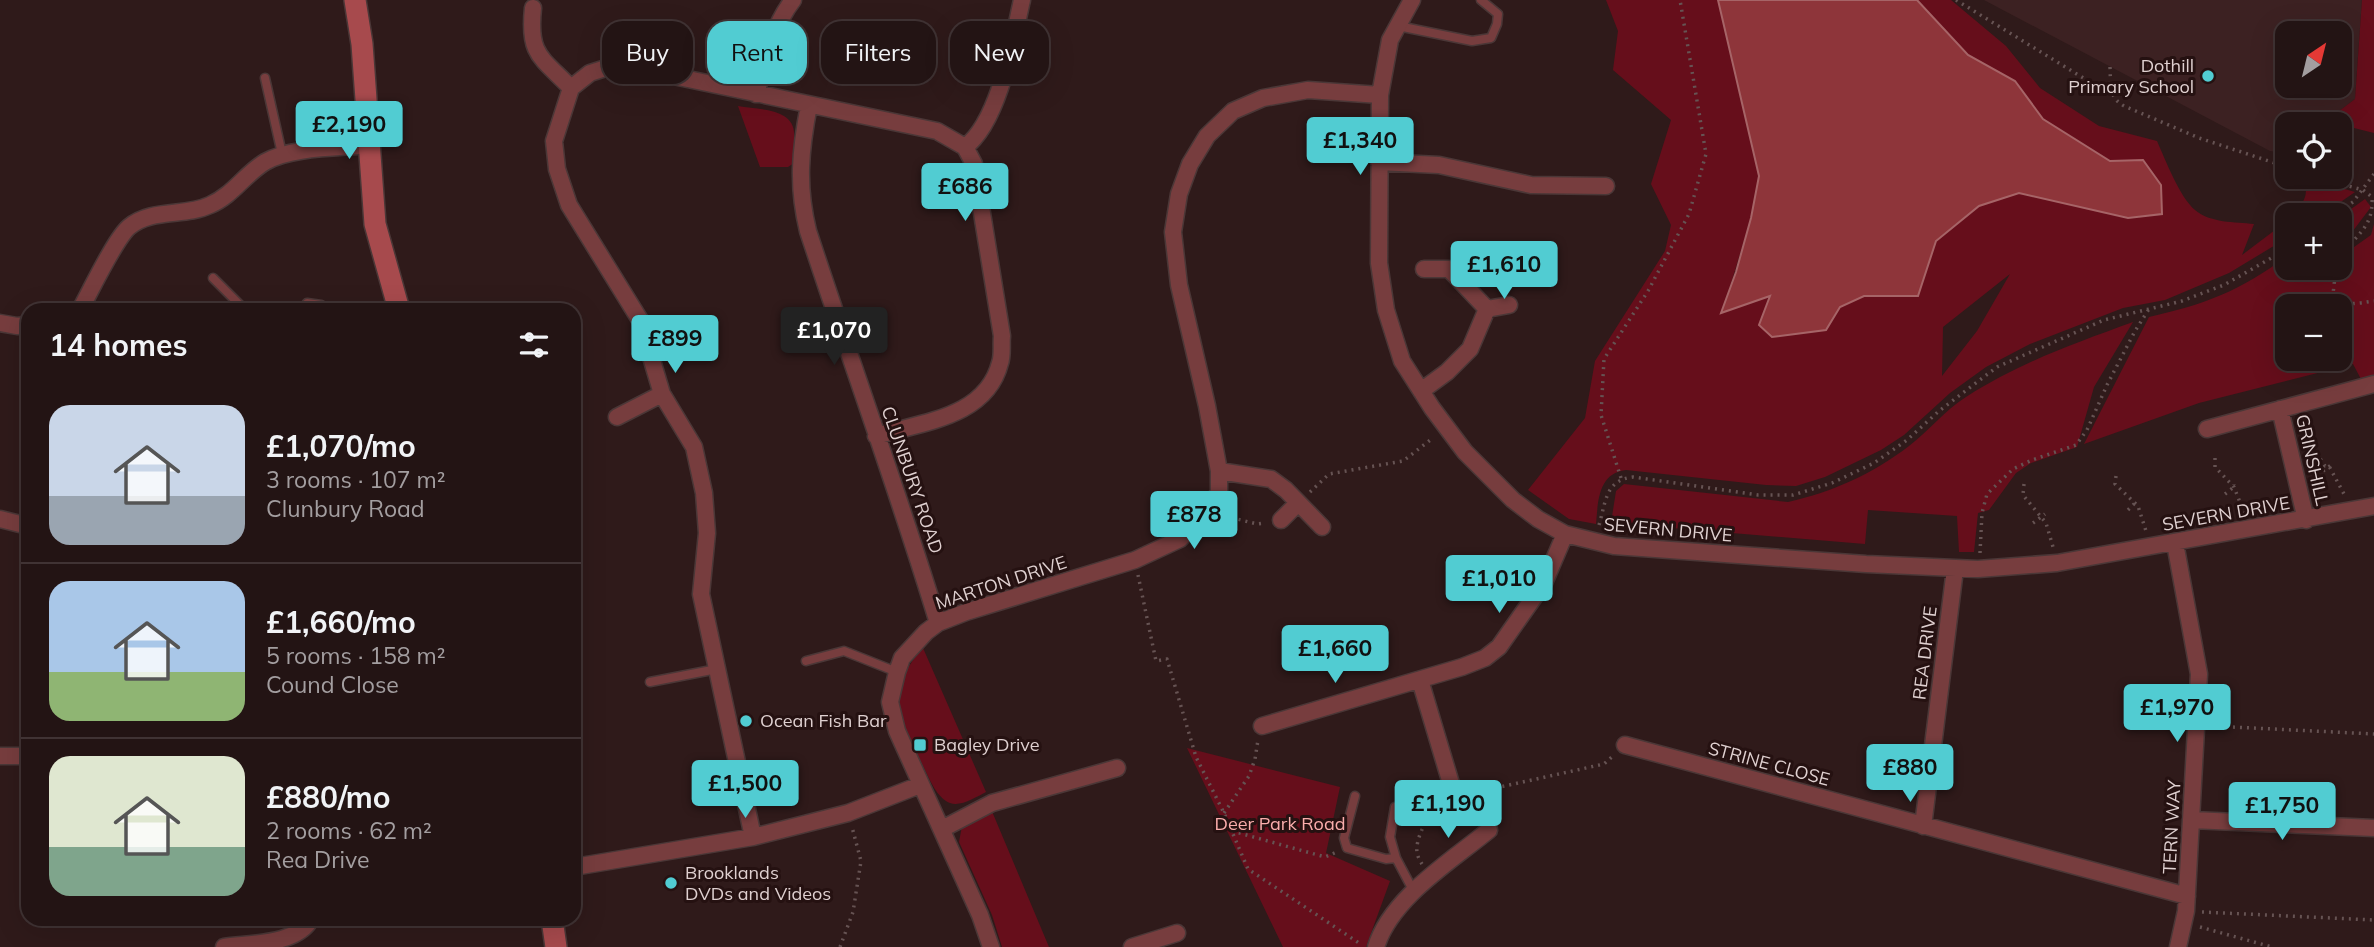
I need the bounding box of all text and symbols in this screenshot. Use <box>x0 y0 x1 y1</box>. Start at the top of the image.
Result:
chip: Buy <box>602 21 693 84</box>
chip: Rent <box>707 21 807 84</box>
chip: Filters <box>821 21 936 84</box>
chip: New <box>950 21 1049 84</box>
north arrow <box>2275 21 2352 98</box>
map controls <box>2275 21 2352 371</box>
place label: Dothill Primary School <box>2068 54 2194 98</box>
marker: Dothill Primary School <box>2200 68 2216 84</box>
pin: £2,190 <box>292 102 406 161</box>
text: £2,190 <box>312 109 386 138</box>
button: locate <box>2275 112 2352 189</box>
pin: £1,340 <box>1303 118 1417 177</box>
text: £1,340 <box>1323 125 1397 154</box>
pin: £686 <box>924 164 1006 223</box>
text: £686 <box>937 171 993 200</box>
button: + <box>2275 203 2352 280</box>
pin: £1,610 <box>1447 242 1561 301</box>
text: £1,610 <box>1467 249 1541 278</box>
button: − <box>2275 294 2352 371</box>
pin: £1,070 <box>777 308 891 367</box>
text: £1,070 <box>797 315 871 344</box>
pin: £899 <box>634 316 716 375</box>
text: £899 <box>647 323 703 352</box>
text: 14 homes <box>49 326 188 364</box>
icon: filters <box>515 326 553 364</box>
street label: CLUNBURY ROAD <box>876 403 948 557</box>
street label: GRINSHILL <box>2291 412 2334 508</box>
text: £1,070/mo <box>266 427 416 465</box>
icon: home <box>105 433 189 517</box>
text: 3 rooms · 107 m² <box>266 465 446 494</box>
pin: £878 <box>1153 491 1235 551</box>
street label: SEVERN DRIVE <box>2160 491 2291 536</box>
text: Clunbury Road <box>266 494 425 523</box>
text: £878 <box>1166 499 1222 528</box>
street label: SEVERN DRIVE <box>1603 512 1733 547</box>
street label: MARTON DRIVE <box>932 550 1069 615</box>
pin: £1,010 <box>1442 556 1556 615</box>
text: £1,010 <box>1462 563 1536 592</box>
text: £1,660/mo <box>266 603 416 641</box>
street label: REA DRIVE <box>1907 605 1942 701</box>
icon: home <box>105 609 189 693</box>
pin: £1,660 <box>1278 626 1392 685</box>
text: £1,660 <box>1298 633 1372 662</box>
text: 5 rooms · 158 m² <box>266 641 446 670</box>
text: Cound Close <box>266 670 399 699</box>
pin: £1,970 <box>2120 684 2234 744</box>
text: £1,970 <box>2140 692 2214 721</box>
place label: Ocean Fish Bar <box>760 709 887 732</box>
marker: Ocean Fish Bar <box>738 713 754 729</box>
place label: Bagley Drive <box>934 733 1040 756</box>
street label: STRINE CLOSE <box>1706 736 1832 791</box>
marker: Bagley Drive <box>912 737 928 753</box>
pin: £880 <box>1869 744 1951 804</box>
text: £880 <box>1882 752 1938 781</box>
pin: £1,500 <box>688 760 802 820</box>
text: £1,500 <box>708 768 782 797</box>
text: £880/mo <box>266 778 390 816</box>
street label: TERN WAY <box>2158 778 2186 875</box>
pin: £1,190 <box>1391 780 1505 840</box>
pin: £1,750 <box>2225 782 2339 842</box>
icon: home <box>105 784 189 868</box>
text: £1,190 <box>1411 788 1485 817</box>
text: £1,750 <box>2245 790 2319 819</box>
park label: Deer Park Road <box>1215 812 1345 835</box>
text: 2 rooms · 62 m² <box>266 816 432 845</box>
text: Rea Drive <box>266 845 370 874</box>
place label: Brooklands DVDs and Videos <box>685 861 831 905</box>
marker: Brooklands DVDs and Videos <box>663 875 679 891</box>

